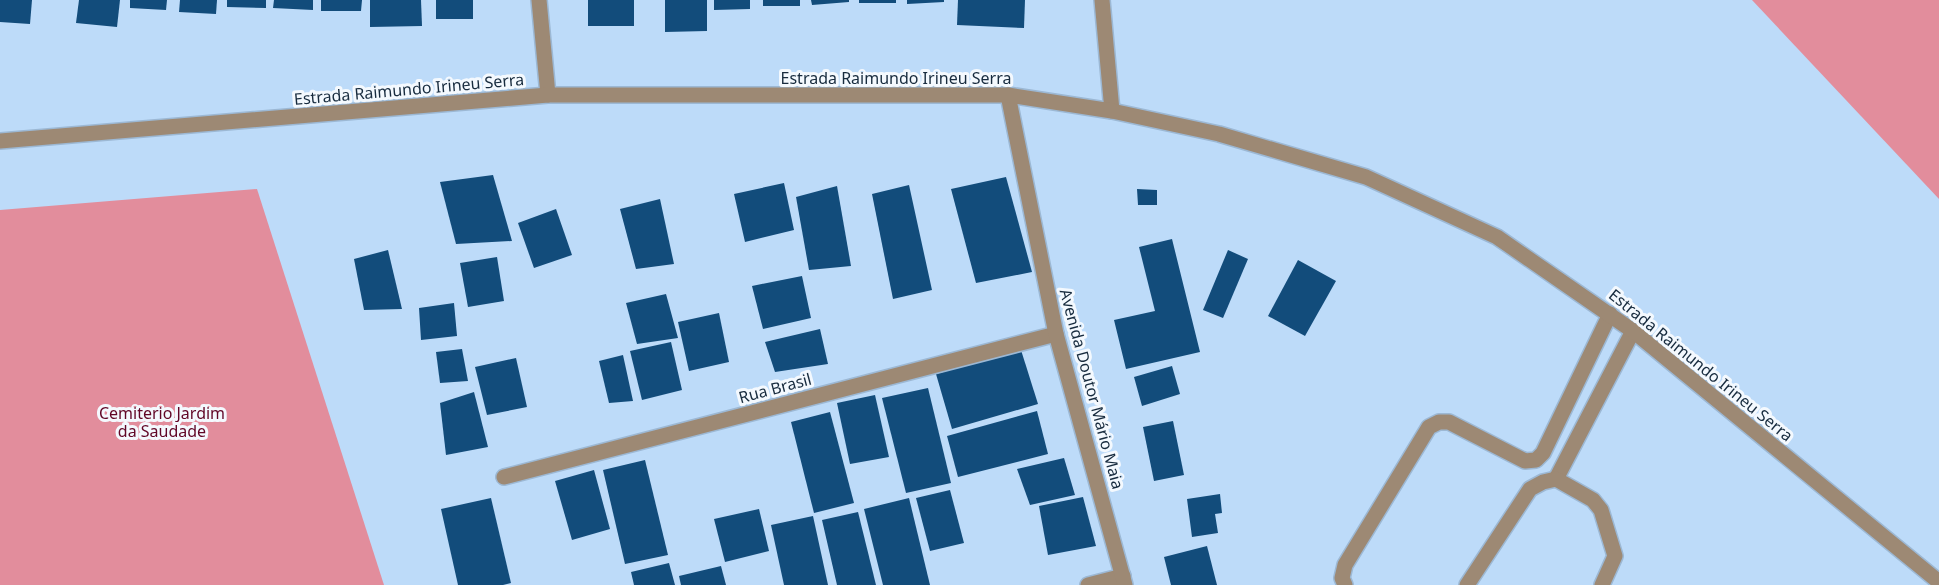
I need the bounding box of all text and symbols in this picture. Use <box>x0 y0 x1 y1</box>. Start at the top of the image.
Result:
street label: Estrada Raimundo Irineu Serra <box>781 67 1011 89</box>
street label: Estrada Raimundo Irineu Serra <box>293 68 525 110</box>
street label: Estrada Raimundo Irineu Serra <box>1604 284 1798 446</box>
street label: Avenida Doutor Mário Maia <box>1055 286 1129 492</box>
street label: Rua Brasil <box>736 368 814 408</box>
park label: Cemiterio Jardim da Saudade <box>99 402 225 442</box>

